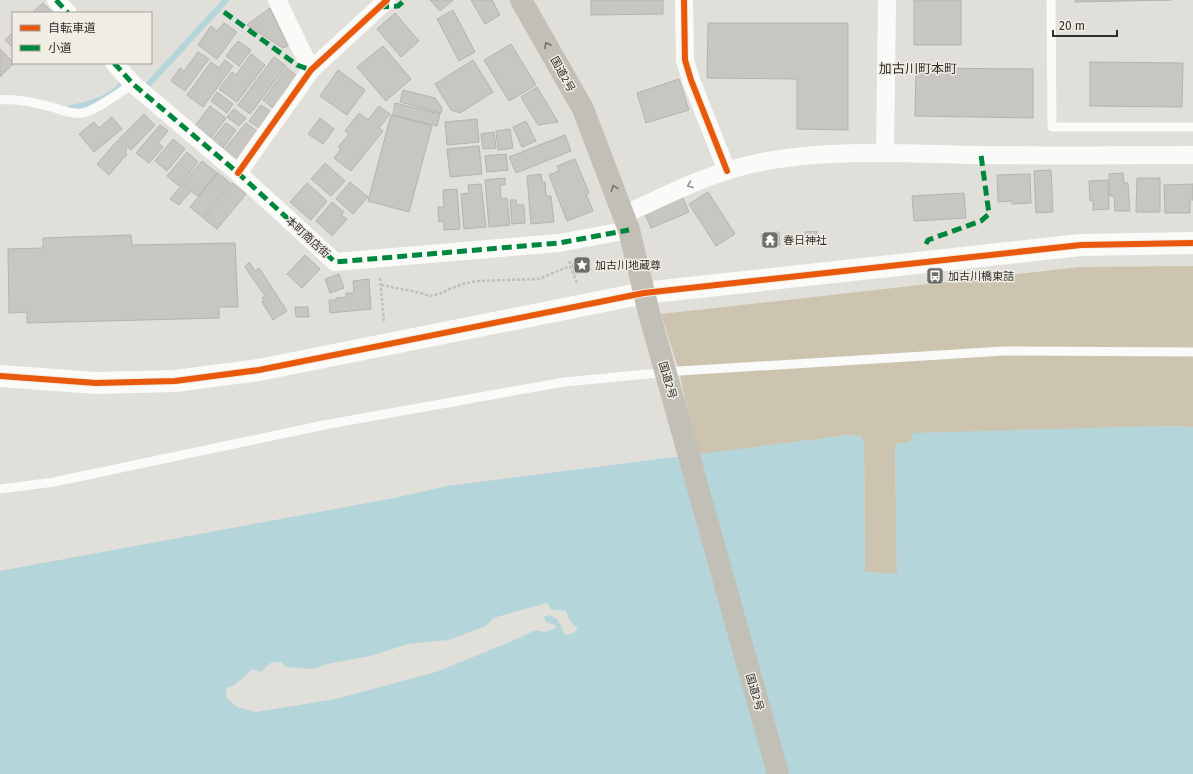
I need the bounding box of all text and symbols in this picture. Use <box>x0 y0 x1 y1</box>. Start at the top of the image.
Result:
legend <box>12 12 152 64</box>
scale bar <box>1053 12 1117 38</box>
text: 20 m <box>1059 19 1085 33</box>
text: 自転車道 <box>48 21 96 35</box>
text: 小道 <box>48 41 72 55</box>
one-way arrow <box>544 42 552 49</box>
street label: 国道2号 <box>548 54 578 94</box>
district label: 加古川町本町 <box>879 61 957 76</box>
one-way arrow <box>687 180 694 188</box>
one-way arrow <box>610 185 618 192</box>
street label: 本町商店街 <box>283 214 332 261</box>
temple icon: 春日神社 <box>760 230 780 250</box>
place label: 春日神社 <box>783 234 827 247</box>
place icon: 加古川地蔵尊 <box>572 255 592 275</box>
place label: 加古川地蔵尊 <box>595 259 661 272</box>
bus stop icon: 加古川橋東詰 <box>925 266 945 286</box>
place label: 加古川橋東詰 <box>948 270 1014 283</box>
street label: 国道2号 <box>656 360 679 400</box>
street label: 国道2号 <box>743 672 766 712</box>

